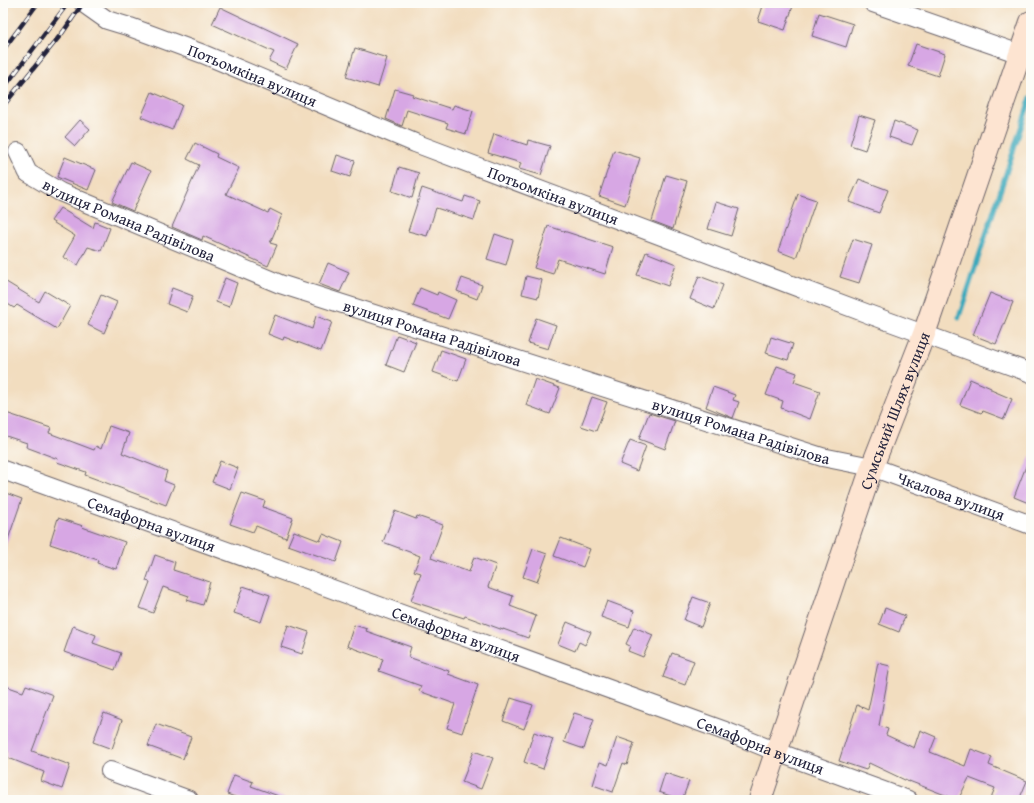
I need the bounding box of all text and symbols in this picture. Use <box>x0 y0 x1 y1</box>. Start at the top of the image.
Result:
street label: Потьомкіна вулиця <box>184 37 321 113</box>
street label: Потьомкіна вулиця <box>484 160 622 231</box>
street label: вулиця Романа Радівілова <box>38 172 219 268</box>
street label: вулиця Романа Радівілова <box>340 293 525 372</box>
street label: Сумський Шлях вулиця <box>853 328 936 493</box>
street label: вулиця Романа Радівілова <box>649 392 832 470</box>
street label: Чкалова вулиця <box>894 465 1008 527</box>
street label: Семафорна вулиця <box>84 490 219 558</box>
street label: Семафорна вулиця <box>389 600 524 668</box>
street label: Семафорна вулиця <box>694 710 828 780</box>

